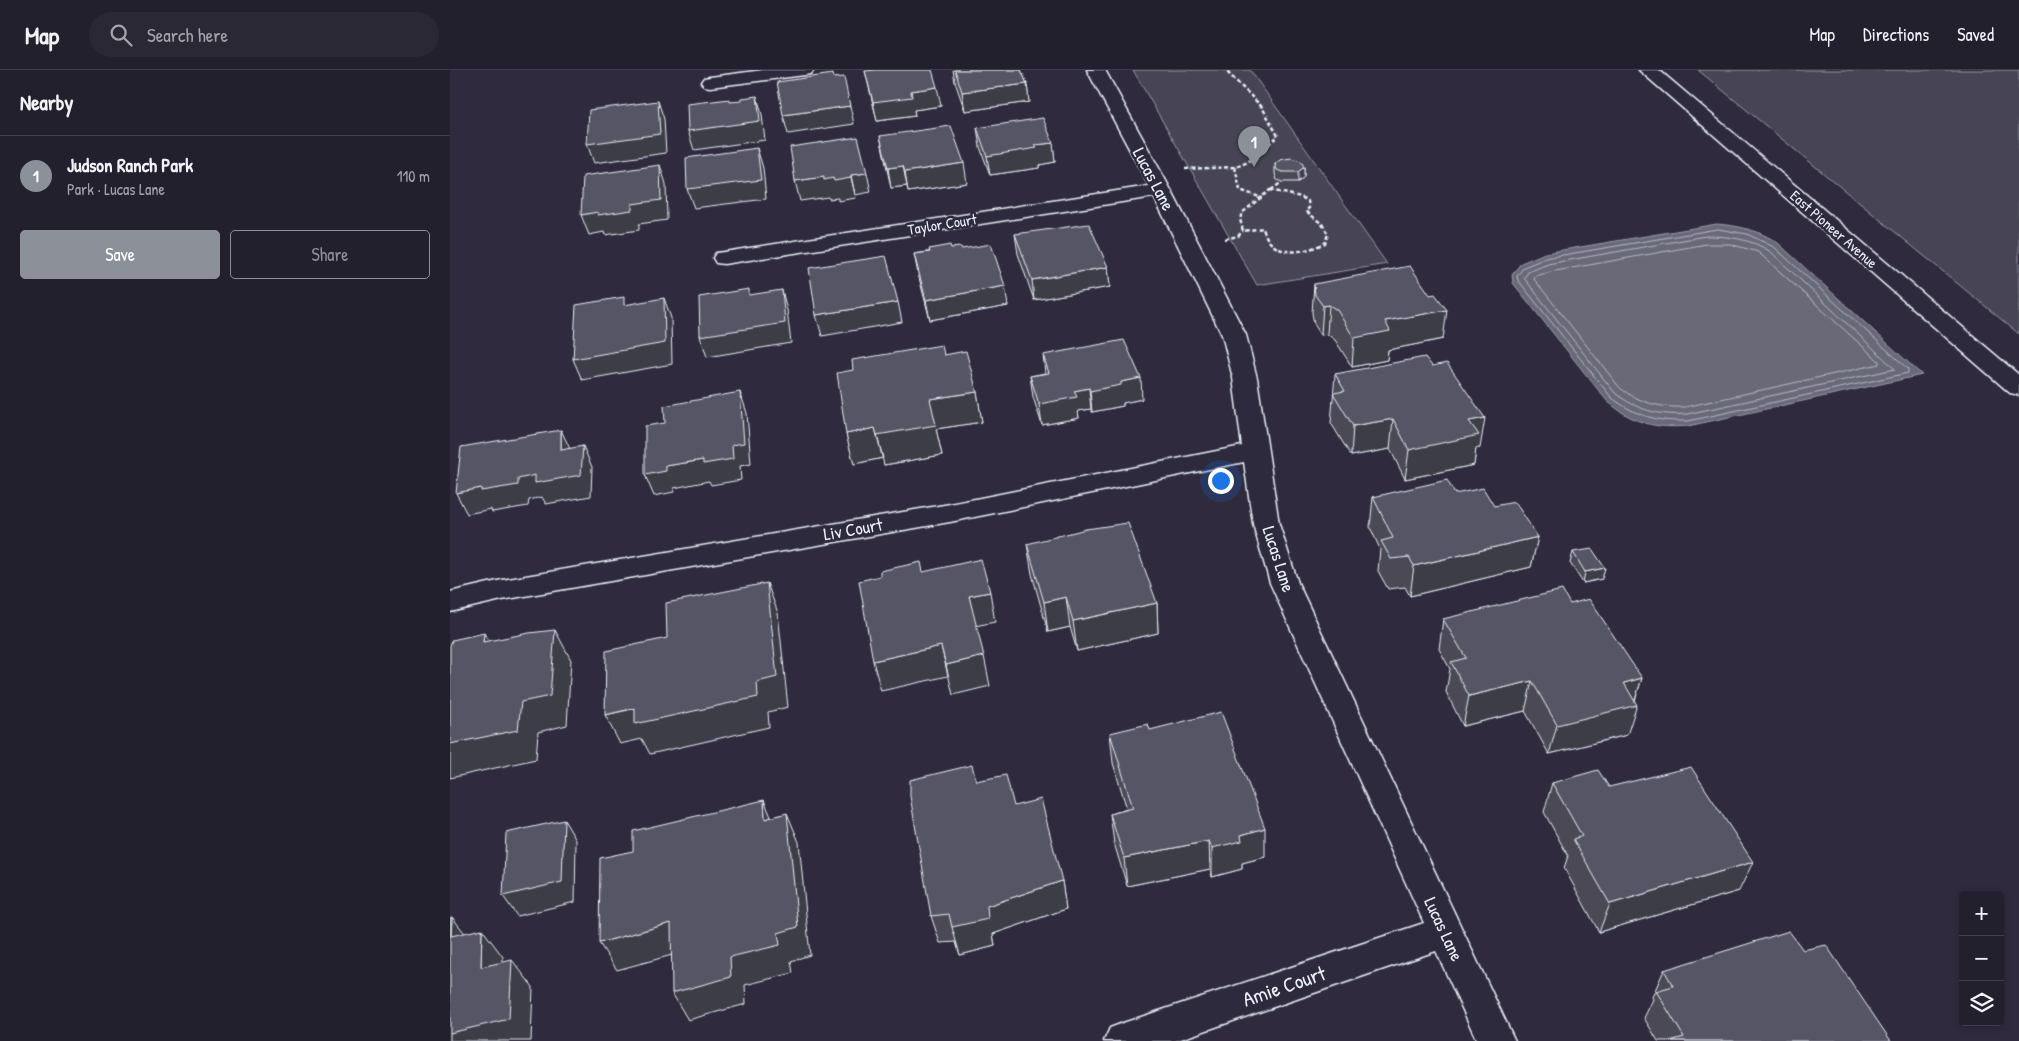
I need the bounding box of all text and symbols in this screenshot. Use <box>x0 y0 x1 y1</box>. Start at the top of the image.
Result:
search box <box>89 12 439 57</box>
text: Map <box>25 19 59 51</box>
icon: search <box>107 21 135 49</box>
text: Search here <box>147 22 228 48</box>
text: Map <box>1810 22 1835 47</box>
text: Directions <box>1863 22 1929 47</box>
text: Saved <box>1957 22 1994 47</box>
text: Nearby <box>20 88 73 117</box>
pin: 1 <box>1238 126 1270 167</box>
street label: Lucas Lane <box>1127 143 1181 215</box>
text: Judson Ranch Park <box>67 152 193 178</box>
text: 1 <box>33 165 39 187</box>
text: 110 m <box>397 165 430 187</box>
text: Park · Lucas Lane <box>67 178 165 200</box>
street label: East Pioneer Avenue <box>1786 185 1882 273</box>
street label: Taylor Court <box>906 208 979 240</box>
button: Save <box>20 230 220 279</box>
button: Share <box>230 230 430 279</box>
your location <box>1208 468 1234 494</box>
street label: Liv Court <box>822 511 885 546</box>
street label: Lucas Lane <box>1257 523 1301 595</box>
map controls <box>1959 891 2004 1026</box>
button: + <box>1959 891 2004 936</box>
street label: Lucas Lane <box>1418 893 1470 965</box>
button: − <box>1959 936 2004 981</box>
street label: Amie Court <box>1239 958 1330 1014</box>
button: layers <box>1959 981 2004 1026</box>

